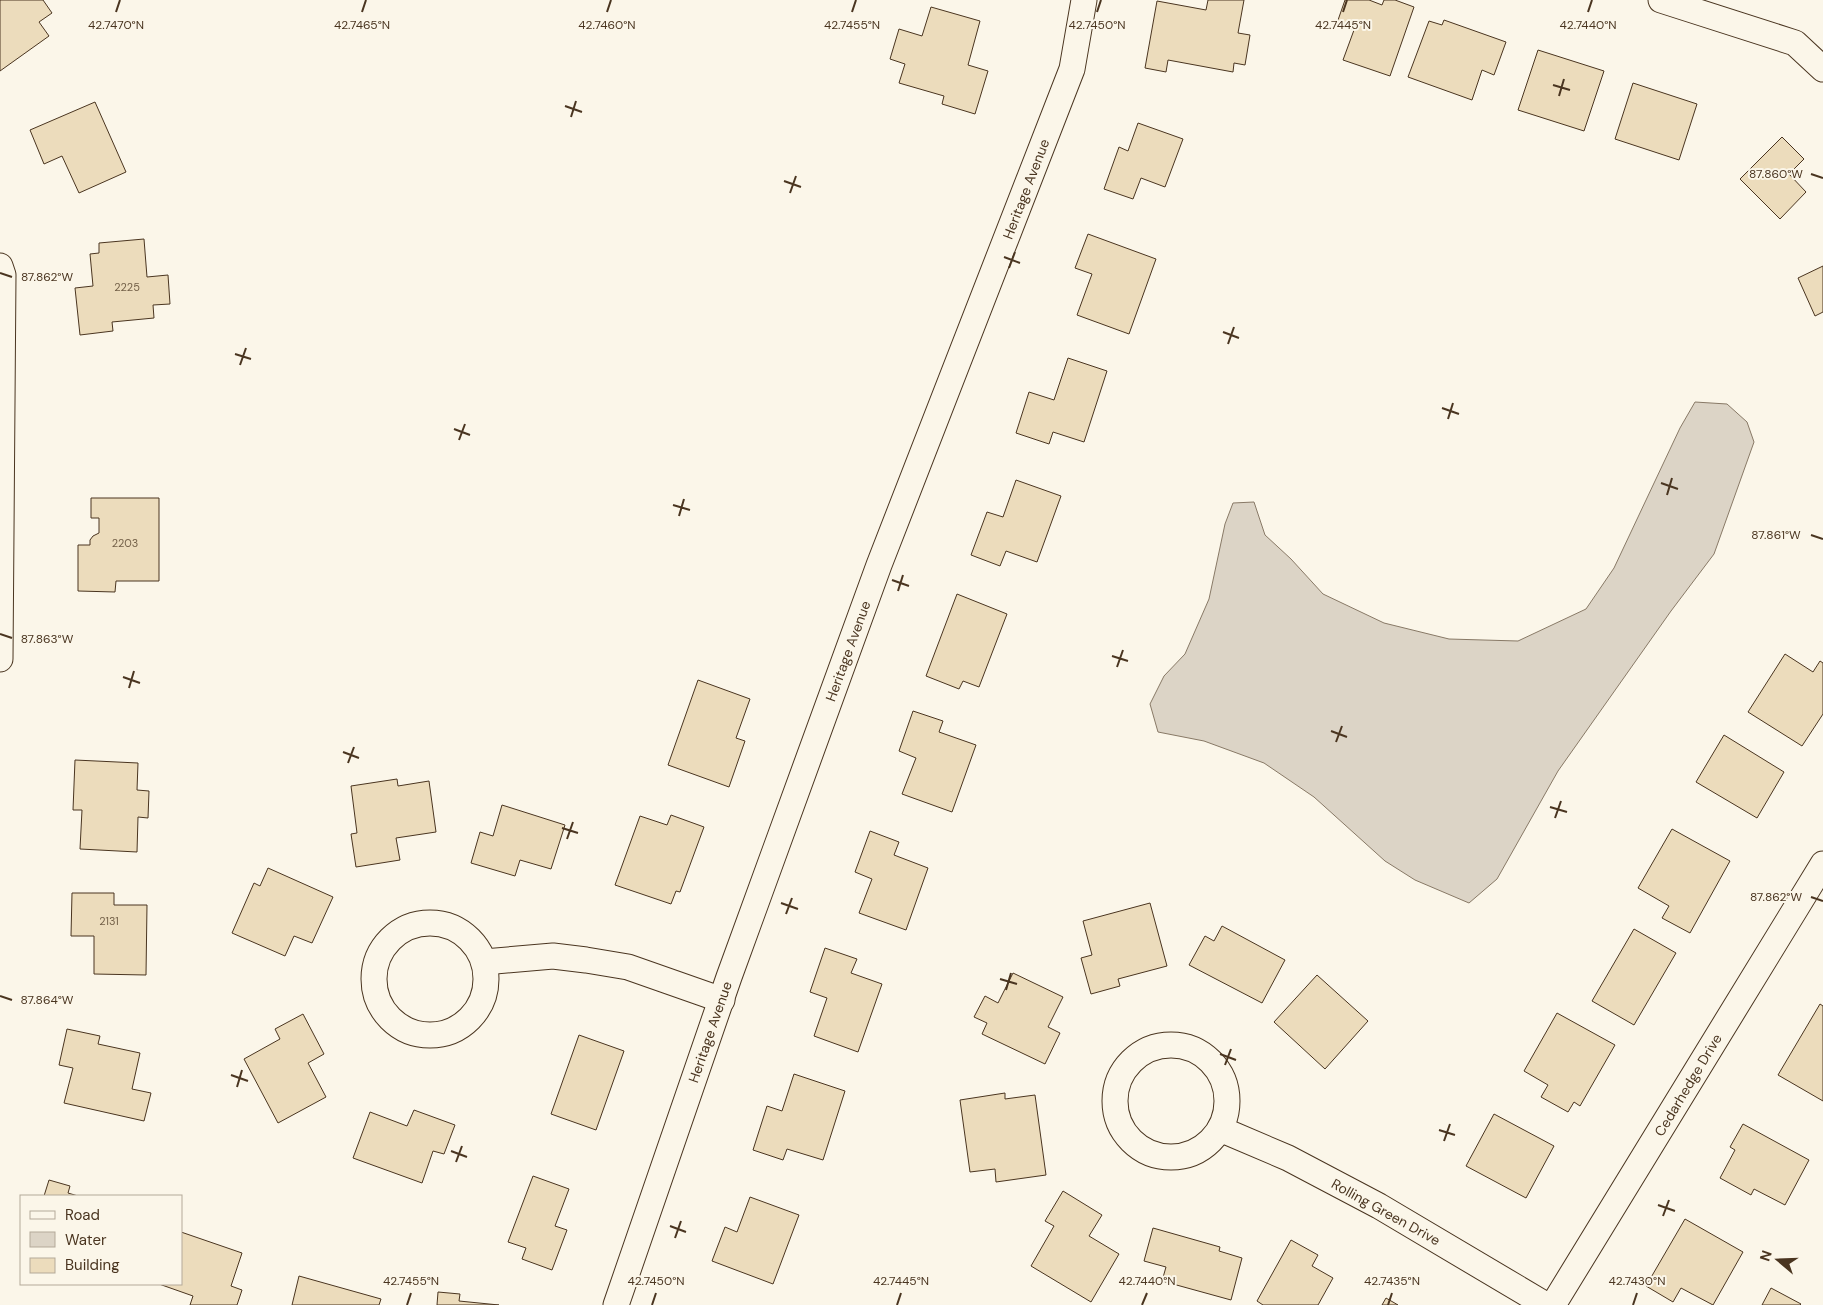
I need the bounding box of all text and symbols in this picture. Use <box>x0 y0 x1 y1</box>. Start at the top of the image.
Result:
text: 42.7470°N <box>88 17 144 33</box>
text: 42.7465°N <box>334 17 390 33</box>
text: 42.7460°N <box>578 17 636 33</box>
text: 42.7455°N <box>824 17 880 33</box>
text: 42.7450°N <box>1068 17 1126 33</box>
text: 42.7445°N <box>1315 17 1371 33</box>
text: 42.7440°N <box>1559 17 1617 33</box>
street label: Heritage Avenue <box>999 136 1053 242</box>
text: 87.860°W <box>1749 166 1803 182</box>
text: 87.862°W <box>21 269 73 285</box>
house number: 2225 <box>114 280 140 294</box>
text: 87.861°W <box>1751 527 1801 543</box>
house number: 2203 <box>112 536 138 550</box>
street label: Heritage Avenue <box>821 598 875 704</box>
text: 87.863°W <box>21 631 74 647</box>
text: 87.862°W <box>1750 889 1802 905</box>
house number: 2131 <box>99 914 119 928</box>
street label: Heritage Avenue <box>684 979 736 1085</box>
text: 87.864°W <box>21 992 74 1008</box>
street label: Cedarhedge Drive <box>1650 1030 1726 1140</box>
street label: Rolling Green Drive <box>1328 1175 1444 1249</box>
legend <box>20 1195 182 1285</box>
text: Road <box>65 1205 100 1225</box>
text: Water <box>65 1230 107 1250</box>
north arrow <box>1753 1235 1803 1285</box>
text: N <box>1756 1248 1776 1264</box>
text: Building <box>65 1255 120 1275</box>
text: 42.7455°N <box>383 1273 439 1289</box>
text: 42.7450°N <box>627 1273 685 1289</box>
text: 42.7445°N <box>873 1273 929 1289</box>
text: 42.7440°N <box>1118 1273 1176 1289</box>
text: 42.7435°N <box>1364 1273 1420 1289</box>
text: 42.7430°N <box>1609 1273 1665 1289</box>

